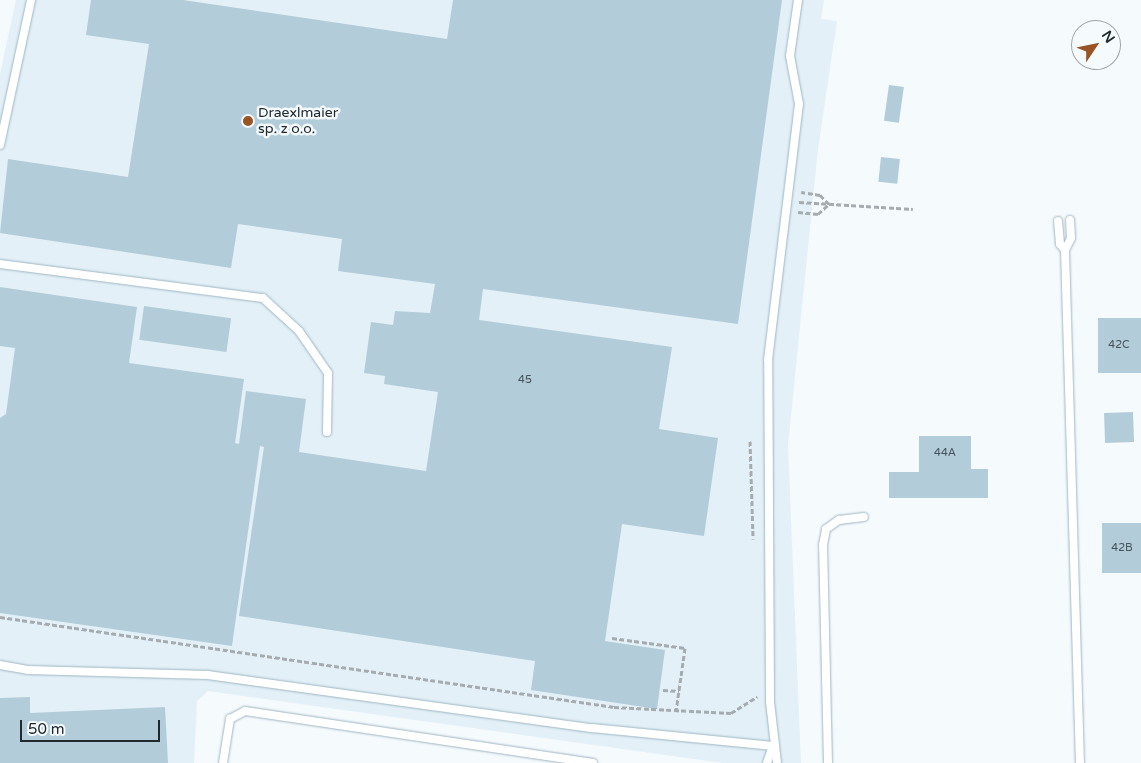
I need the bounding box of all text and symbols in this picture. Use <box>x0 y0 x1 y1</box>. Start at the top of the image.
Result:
north arrow <box>1071 20 1121 70</box>
text: N <box>1098 27 1118 46</box>
place label: Draexlmaier sp. z o.o. <box>258 105 338 138</box>
marker: Draexlmaier sp. z o.o. <box>242 115 254 127</box>
house number: 42C <box>1108 338 1130 352</box>
house number: 45 <box>518 373 532 387</box>
house number: 44A <box>934 446 956 460</box>
house number: 42B <box>1111 541 1133 555</box>
scale bar <box>22 710 162 742</box>
text: 50 m <box>28 720 65 738</box>

